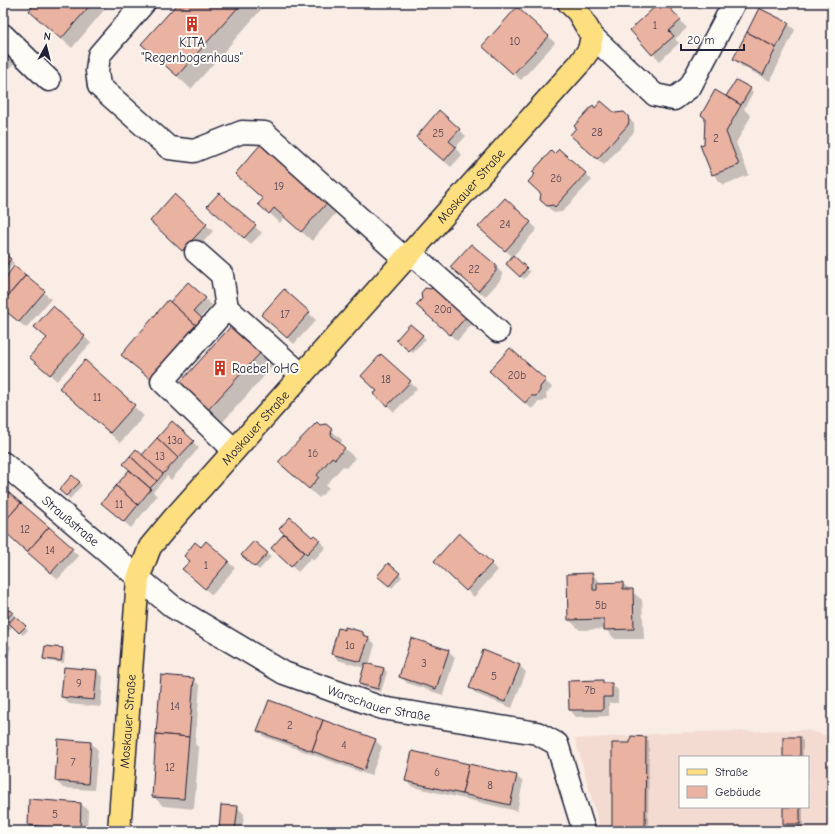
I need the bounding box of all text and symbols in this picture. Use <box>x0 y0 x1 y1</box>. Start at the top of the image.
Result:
building icon: KITA "Regenbogenhaus" <box>183 15 201 33</box>
house number: 1 <box>653 19 657 32</box>
north arrow <box>26 26 66 66</box>
scale bar <box>681 26 744 52</box>
text: N <box>43 30 52 43</box>
text: 20 m <box>687 33 715 47</box>
place label: KITA "Regenbogenhaus" <box>141 35 243 65</box>
house number: 10 <box>509 35 521 48</box>
house number: 28 <box>591 126 603 139</box>
house number: 25 <box>432 127 444 140</box>
house number: 2 <box>713 132 719 145</box>
street label: Moskauer Straße <box>434 145 508 226</box>
house number: 26 <box>550 172 562 185</box>
house number: 19 <box>274 180 284 193</box>
house number: 24 <box>499 218 511 231</box>
house number: 22 <box>468 263 480 276</box>
house number: 20a <box>434 303 452 316</box>
house number: 17 <box>280 308 290 321</box>
building icon: Raebel oHG <box>211 359 229 377</box>
place label: Raebel oHG <box>232 361 299 376</box>
house number: 20b <box>508 369 526 382</box>
house number: 18 <box>381 373 391 386</box>
street label: Moskauer Straße <box>218 387 292 468</box>
house number: 11 <box>93 391 101 404</box>
house number: 13a <box>167 434 183 447</box>
house number: 16 <box>308 447 318 460</box>
house number: 13 <box>155 450 165 463</box>
street label: Straußstraße <box>39 492 103 549</box>
house number: 11 <box>115 498 123 511</box>
house number: 12 <box>20 523 30 536</box>
house number: 14 <box>45 544 55 557</box>
house number: 1 <box>204 559 208 572</box>
house number: 5b <box>595 599 607 612</box>
house number: 1a <box>345 639 355 652</box>
house number: 3 <box>421 657 427 670</box>
house number: 5 <box>491 670 497 683</box>
street label: Moskauer Straße <box>116 673 138 769</box>
house number: 9 <box>76 677 82 690</box>
street label: Warschauer Straße <box>326 682 432 723</box>
house number: 7b <box>584 684 596 697</box>
house number: 14 <box>170 700 180 713</box>
house number: 2 <box>287 719 293 732</box>
house number: 4 <box>341 739 347 752</box>
house number: 7 <box>70 756 76 769</box>
legend <box>679 756 809 808</box>
house number: 12 <box>165 761 175 774</box>
text: Straße <box>715 765 748 779</box>
house number: 6 <box>434 766 440 779</box>
house number: 8 <box>487 779 493 792</box>
text: Gebäude <box>715 785 761 799</box>
house number: 5 <box>52 808 58 821</box>

